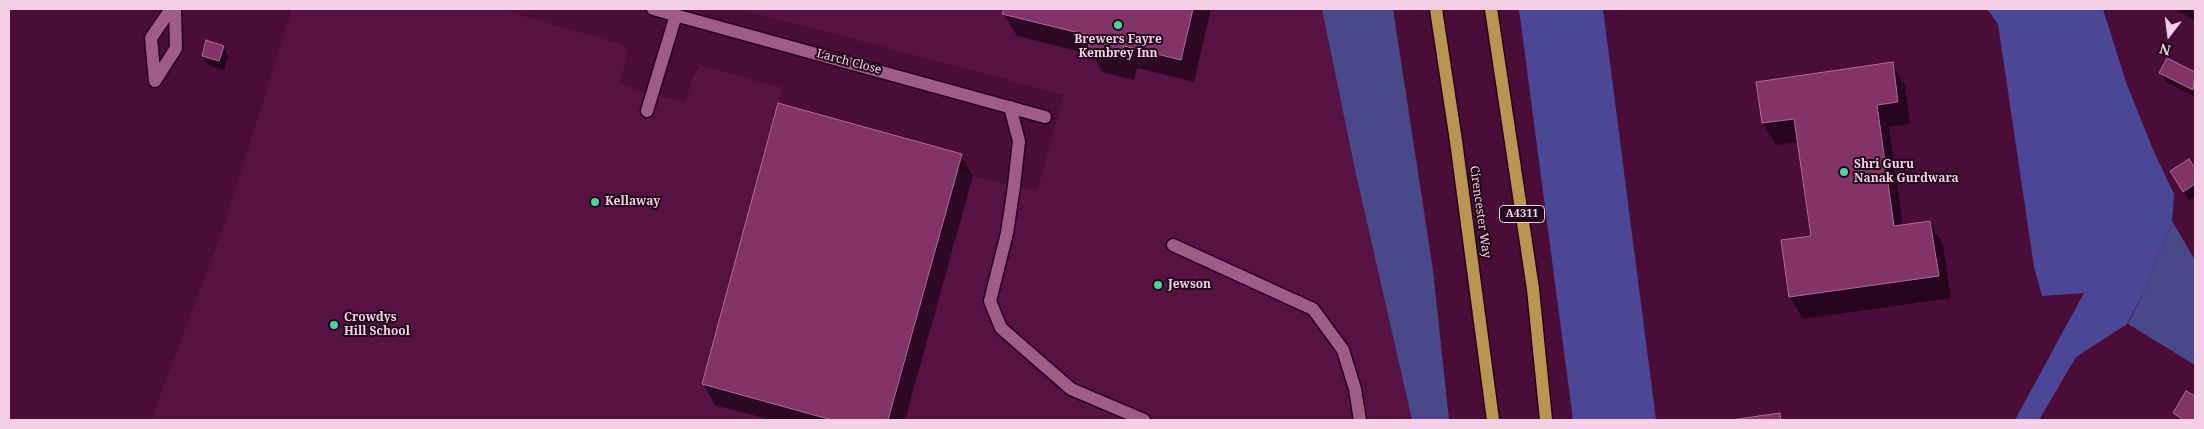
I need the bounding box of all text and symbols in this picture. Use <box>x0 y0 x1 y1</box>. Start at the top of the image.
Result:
north arrow <box>2144 10 2194 60</box>
marker: Brewers Fayre Kembrey Inn <box>1112 19 1124 31</box>
place label: Brewers Fayre Kembrey Inn <box>1074 33 1162 61</box>
text: N <box>2157 39 2173 61</box>
street label: Larch Close <box>815 46 883 78</box>
place label: Shri Guru Nanak Gurdwara <box>1854 158 1959 186</box>
street label: Cirencester Way <box>1466 165 1494 259</box>
marker: Shri Guru Nanak Gurdwara <box>1838 166 1850 178</box>
place label: Kellaway <box>605 195 660 209</box>
marker: Kellaway <box>589 196 601 208</box>
road number: A4311 <box>1500 205 1544 222</box>
place label: Jewson <box>1168 278 1211 292</box>
marker: Jewson <box>1152 279 1164 291</box>
place label: Crowdys Hill School <box>344 311 410 339</box>
marker: Crowdys Hill School <box>328 319 340 331</box>

